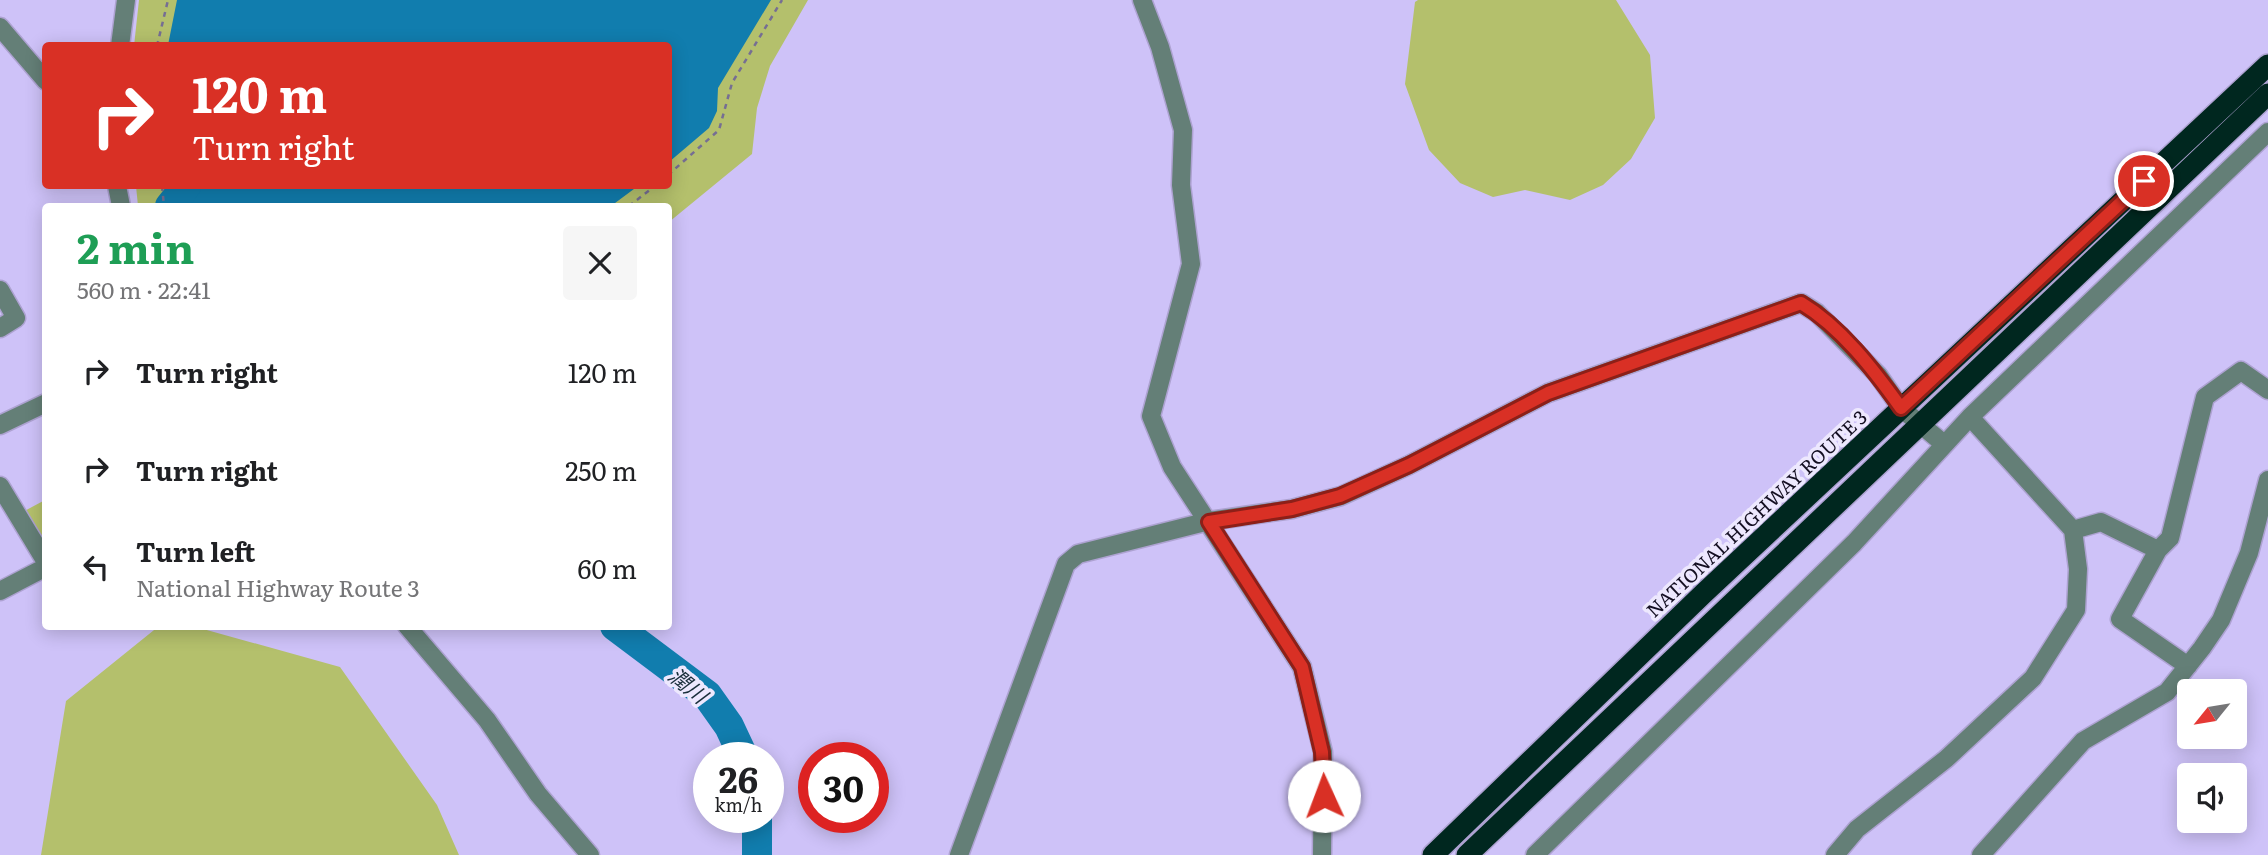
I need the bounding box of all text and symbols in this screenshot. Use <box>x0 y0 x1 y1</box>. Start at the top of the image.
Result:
text: 120 m <box>192 55 327 128</box>
icon: right <box>77 70 168 161</box>
text: Turn right <box>192 122 354 170</box>
pin <box>2114 151 2174 211</box>
icon: arrive <box>2125 162 2163 200</box>
text: 2 min <box>77 215 194 277</box>
button: close <box>563 226 637 300</box>
text: 560 m · 22:41 <box>77 272 211 306</box>
icon: right <box>77 352 115 390</box>
text: Turn right <box>136 352 278 391</box>
text: 120 m <box>568 352 637 391</box>
street label: NATIONAL HIGHWAY ROUTE 3 <box>1639 403 1873 623</box>
icon: right <box>77 450 115 488</box>
text: Turn right <box>136 450 278 489</box>
text: 250 m <box>565 450 637 489</box>
text: Turn left <box>136 531 255 570</box>
icon: left <box>77 548 115 586</box>
text: 60 m <box>578 548 637 587</box>
text: National Highway Route 3 <box>136 570 420 604</box>
water label: 潤川 <box>663 659 717 711</box>
north arrow <box>2177 679 2247 749</box>
map controls <box>2177 679 2247 833</box>
speed limit sign: 30 <box>798 742 889 833</box>
text: 26 <box>719 752 758 804</box>
position arrow <box>1287 759 1361 833</box>
button: sound <box>2177 763 2247 833</box>
text: km/h <box>715 791 762 818</box>

